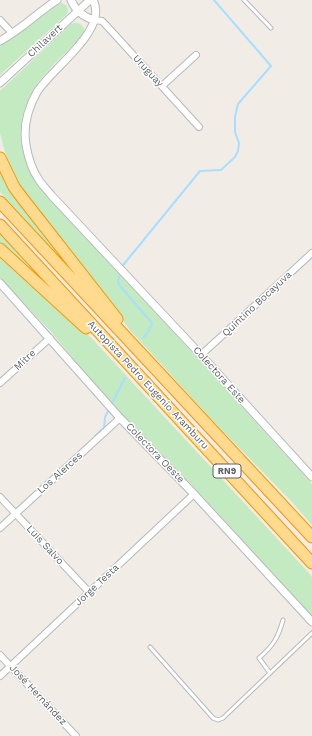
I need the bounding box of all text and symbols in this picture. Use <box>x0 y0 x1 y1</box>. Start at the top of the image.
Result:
street label: Chilavert <box>25 22 65 60</box>
street label: Uruguay <box>130 53 166 89</box>
street label: Quintino Bocayuva <box>220 269 294 339</box>
street label: Autopista Pedro Eugenio Aramburu <box>85 318 211 452</box>
street label: Colectora Este <box>190 344 248 406</box>
street label: Mitre <box>12 347 38 373</box>
street label: Colectora Oeste <box>123 420 187 486</box>
street label: Los Alerces <box>35 450 85 496</box>
road number: RN9 <box>213 464 241 478</box>
street label: Luis Salvo <box>24 523 66 567</box>
street label: Jorge Testa <box>73 562 121 608</box>
street label: José Hernández <box>7 662 69 728</box>

